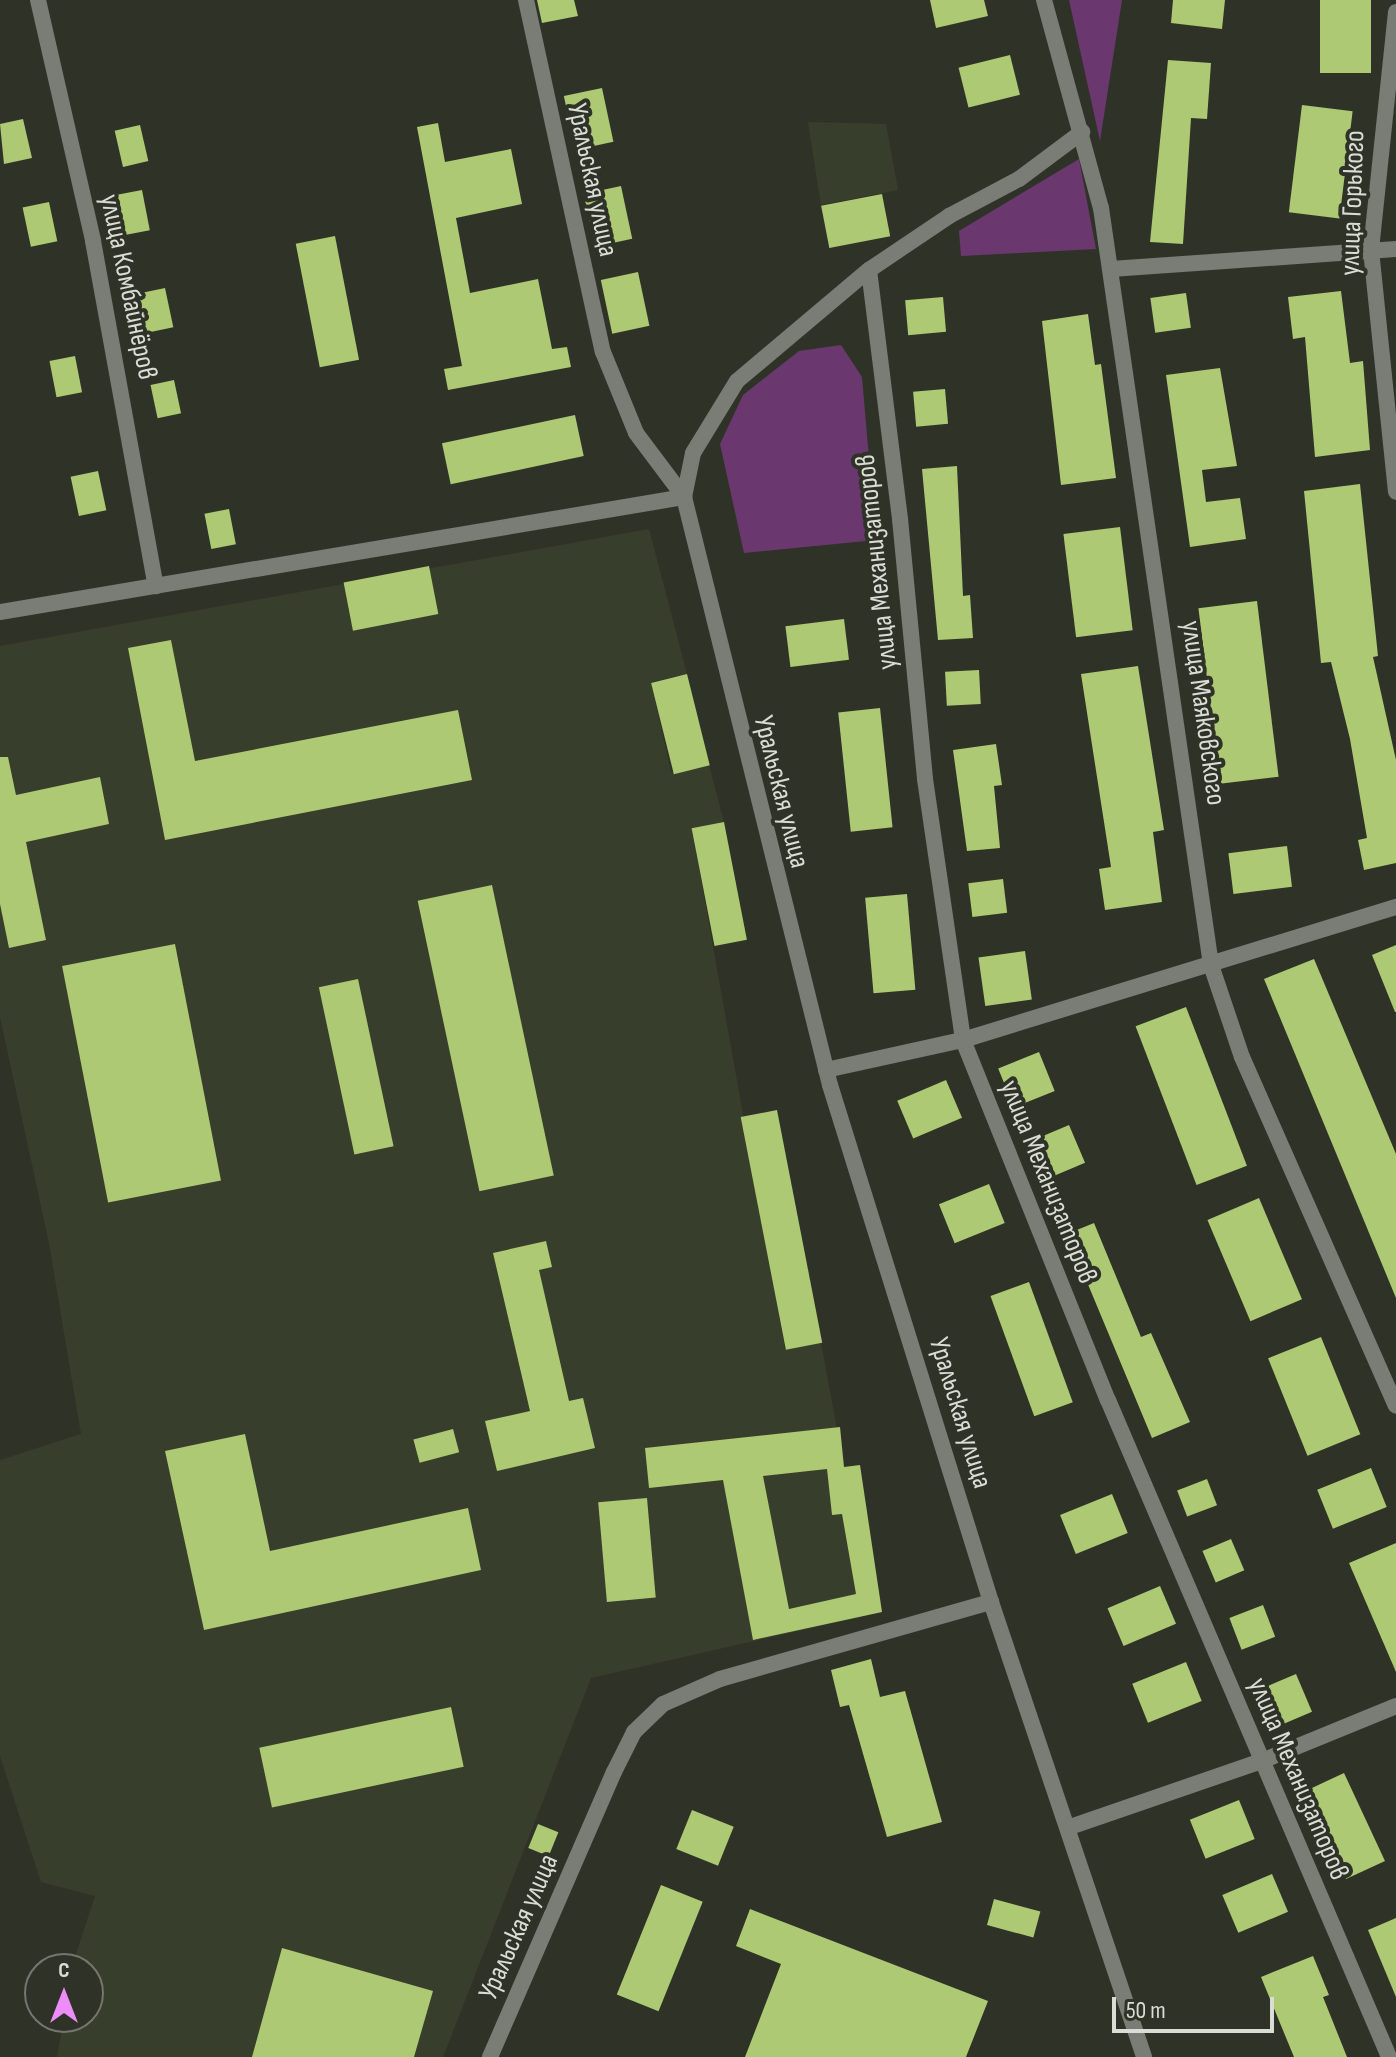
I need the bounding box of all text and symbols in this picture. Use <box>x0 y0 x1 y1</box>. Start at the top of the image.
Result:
street label: Уральская улица <box>559 100 625 260</box>
street label: улица Горького <box>1334 130 1372 276</box>
street label: улица Комбайнёров <box>92 191 164 383</box>
street label: улица Механизаторов <box>849 453 905 671</box>
street label: улица Маяковского <box>1173 619 1233 807</box>
street label: Уральская улица <box>746 712 816 872</box>
street label: улица Механизаторов <box>992 1075 1104 1289</box>
street label: Уральская улица <box>921 1334 999 1492</box>
street label: улица Механизаторов <box>1240 1673 1356 1885</box>
street label: Уральская улица <box>472 1849 566 2005</box>
north arrow <box>24 1953 104 2033</box>
text: С <box>58 1957 70 1984</box>
scale bar <box>1116 1981 1278 2031</box>
text: 50 m <box>1126 1996 1166 2025</box>

